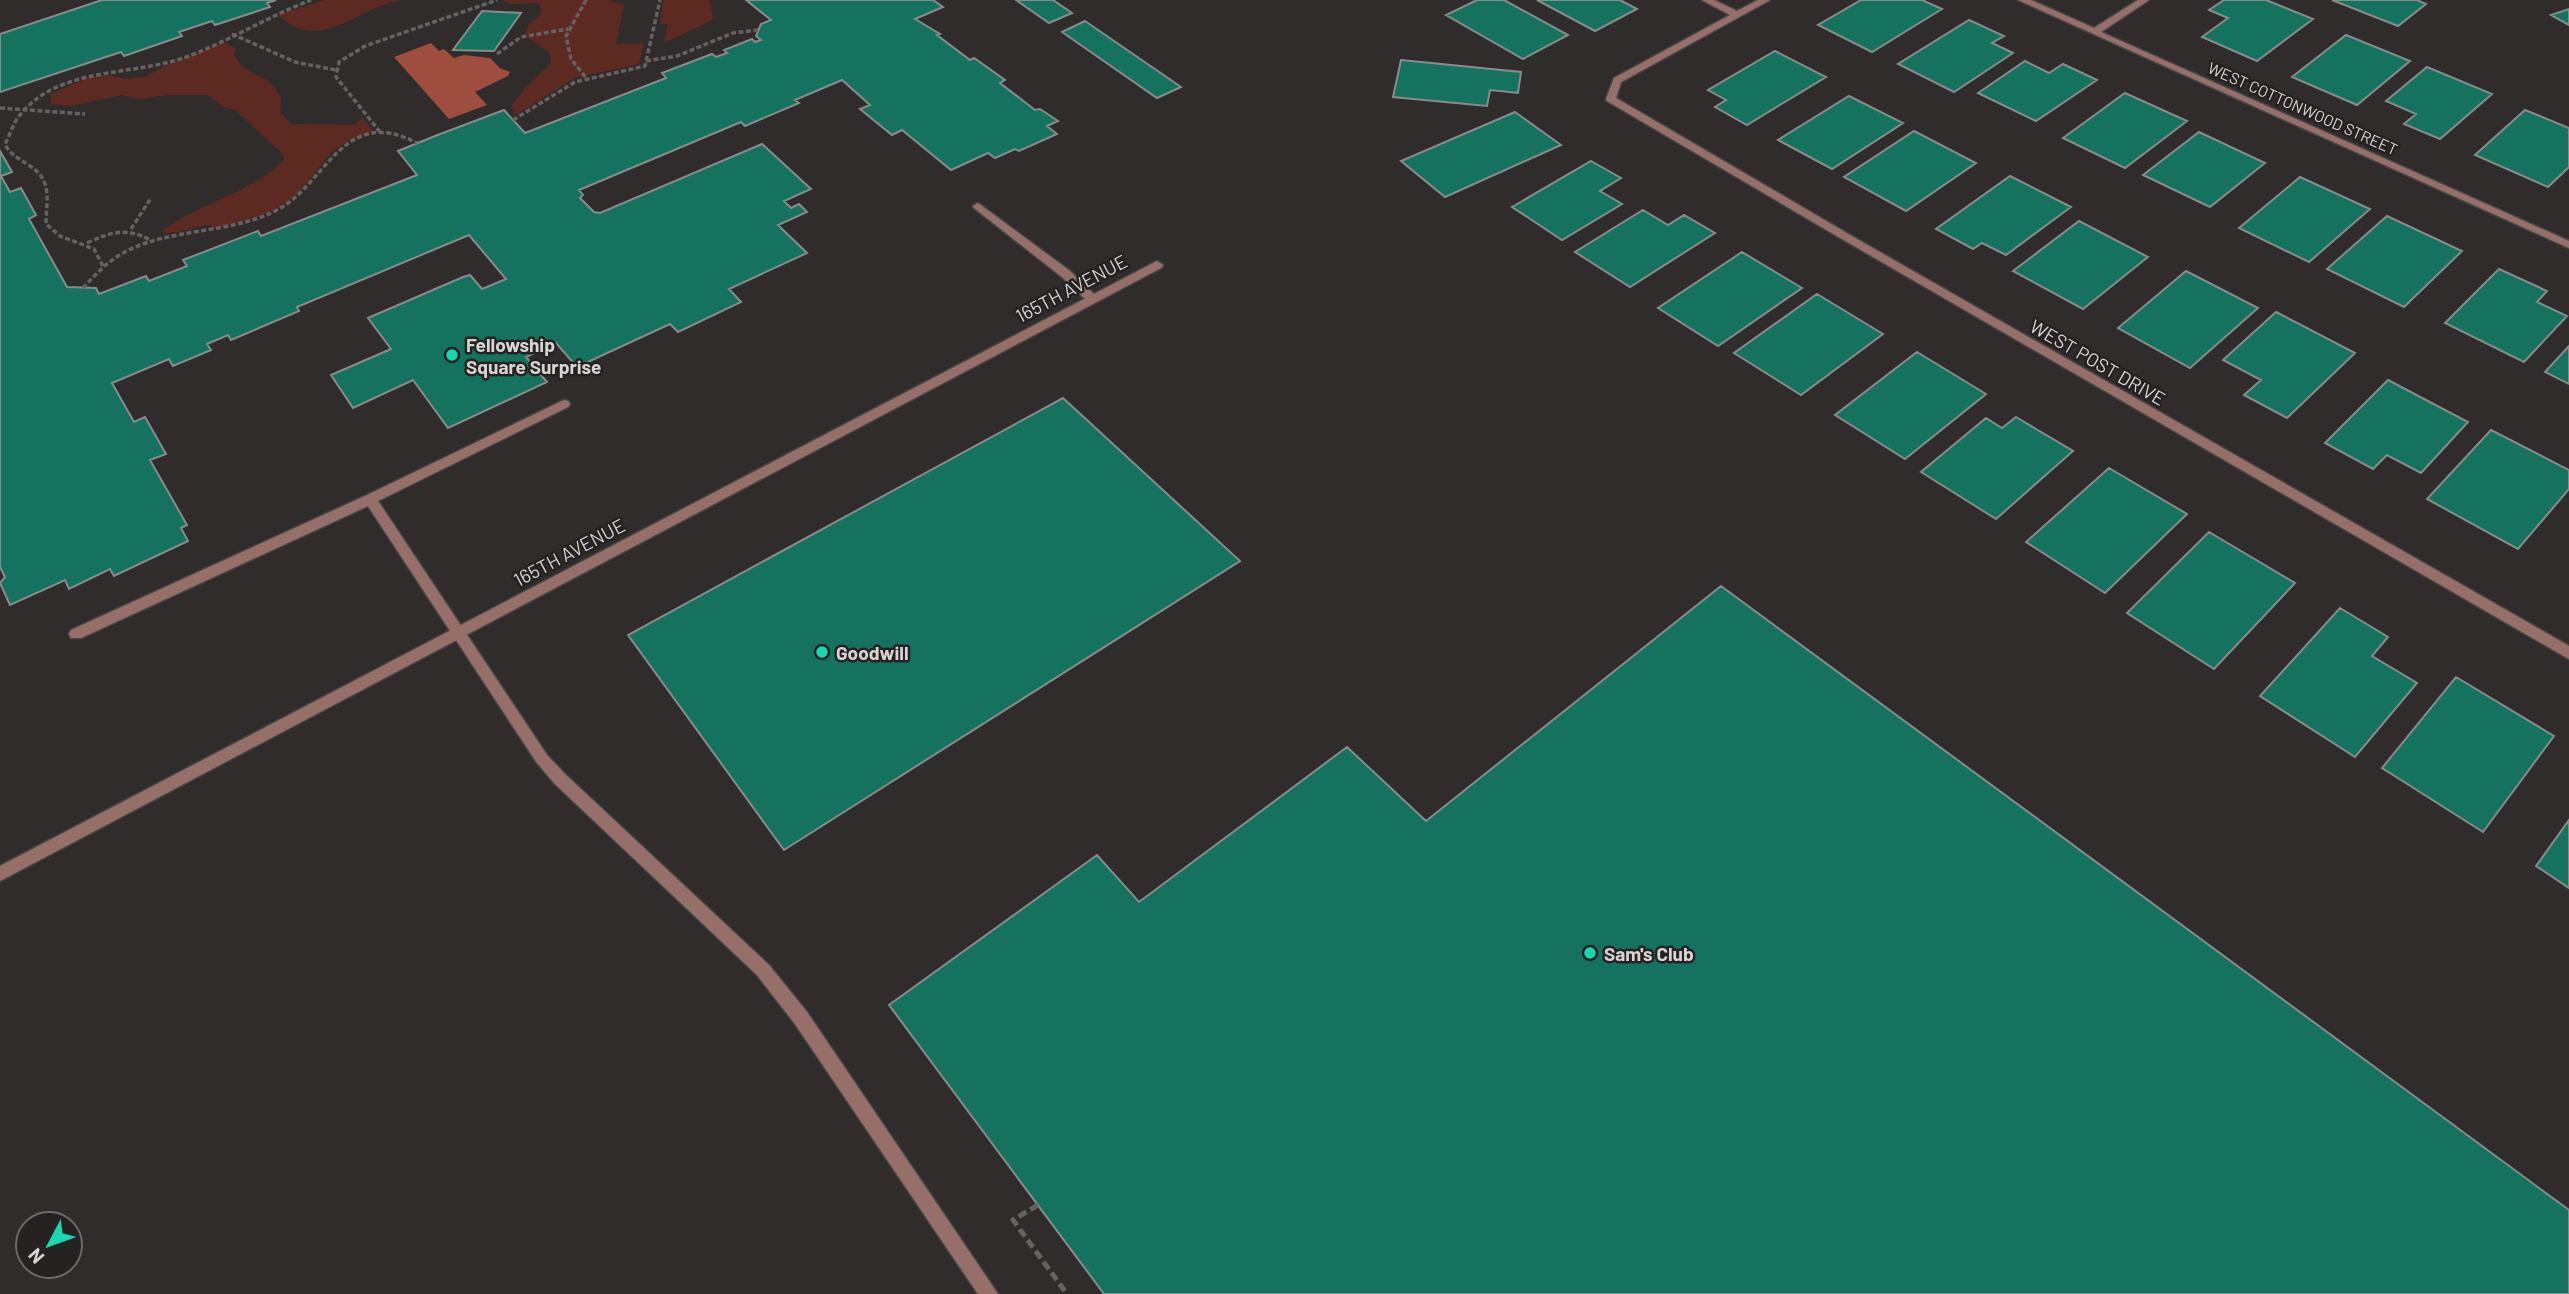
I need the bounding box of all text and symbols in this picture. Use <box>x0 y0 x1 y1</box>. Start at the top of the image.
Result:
street label: WEST COTTONWOOD STREET <box>2205 58 2401 158</box>
street label: 165TH AVENUE <box>1011 249 1131 327</box>
street label: WEST POST DRIVE <box>2026 314 2170 410</box>
place label: Fellowship Square Surprise <box>466 333 601 378</box>
marker: Fellowship Square Surprise <box>444 347 460 363</box>
street label: 165TH AVENUE <box>509 513 629 591</box>
place label: Goodwill <box>836 641 909 664</box>
marker: Goodwill <box>814 644 830 660</box>
place label: Sam's Club <box>1604 942 1694 965</box>
marker: Sam's Club <box>1582 945 1598 961</box>
north arrow <box>14 1210 84 1280</box>
text: N <box>23 1244 49 1269</box>

